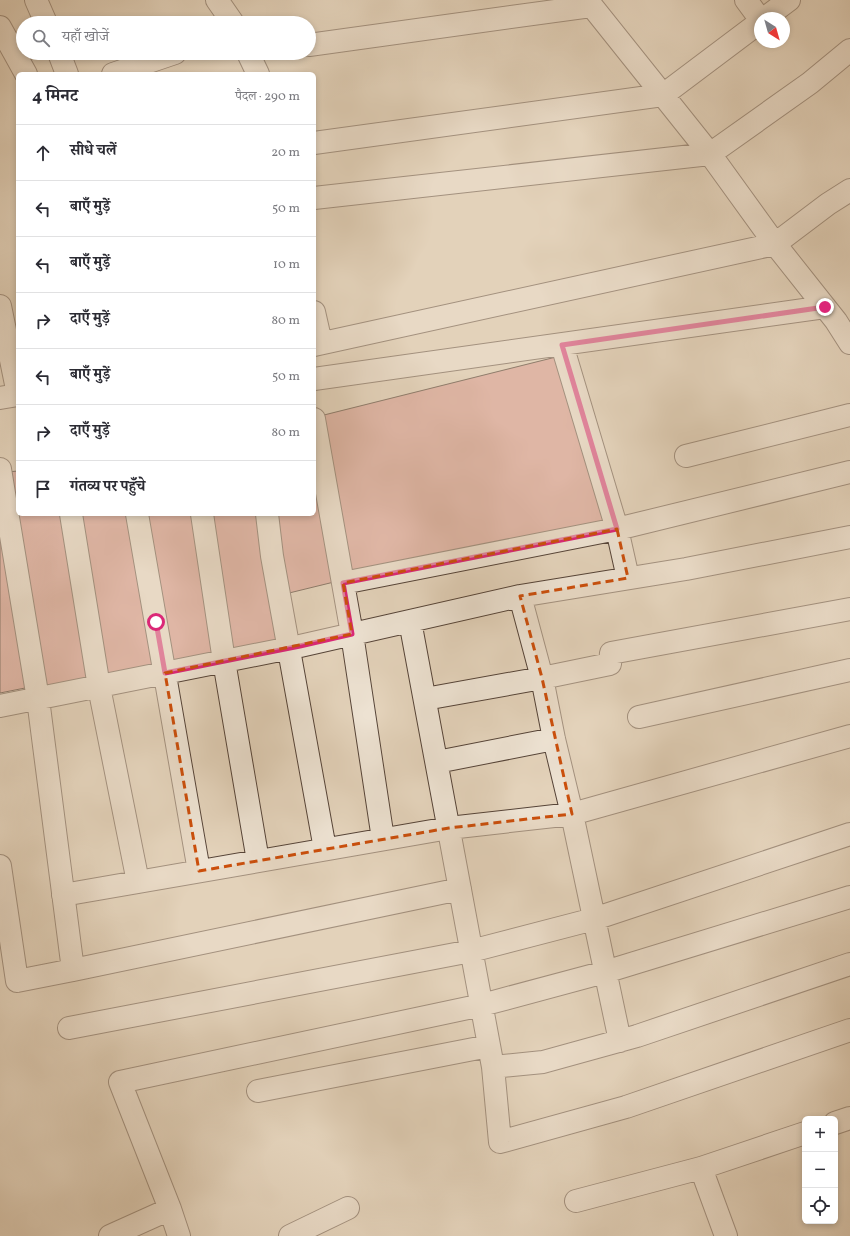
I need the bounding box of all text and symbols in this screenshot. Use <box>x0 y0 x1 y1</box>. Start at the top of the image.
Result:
north arrow <box>754 12 790 48</box>
search box <box>16 16 316 60</box>
icon: search <box>30 27 52 49</box>
text: यहाँ खोजें <box>62 27 109 48</box>
text: 4 मिनट <box>32 85 78 108</box>
text: पैदल · 290 m <box>235 88 300 106</box>
text: सीधे चलें <box>70 141 117 162</box>
icon: ahead <box>32 142 54 164</box>
text: 20 m <box>271 144 300 162</box>
text: बाएँ मुड़ें <box>70 197 110 218</box>
icon: left <box>32 198 54 220</box>
text: 50 m <box>272 200 300 218</box>
text: बाएँ मुड़ें <box>70 253 110 274</box>
icon: left <box>32 254 54 276</box>
text: 10 m <box>273 256 300 274</box>
route end <box>816 298 834 316</box>
text: दाएँ मुड़ें <box>70 309 110 330</box>
icon: right <box>32 310 54 332</box>
text: 80 m <box>271 312 300 330</box>
text: बाएँ मुड़ें <box>70 365 110 386</box>
icon: left <box>32 366 54 388</box>
text: 50 m <box>272 368 300 386</box>
text: दाएँ मुड़ें <box>70 421 110 442</box>
icon: right <box>32 422 54 444</box>
text: 80 m <box>271 424 300 442</box>
text: गंतव्य पर पहुँचे <box>70 477 145 498</box>
icon: arrive <box>32 478 54 500</box>
route start <box>147 613 165 631</box>
map controls <box>802 1116 838 1224</box>
button: + <box>802 1116 838 1152</box>
button: − <box>802 1152 838 1188</box>
button: locate <box>802 1188 838 1224</box>

